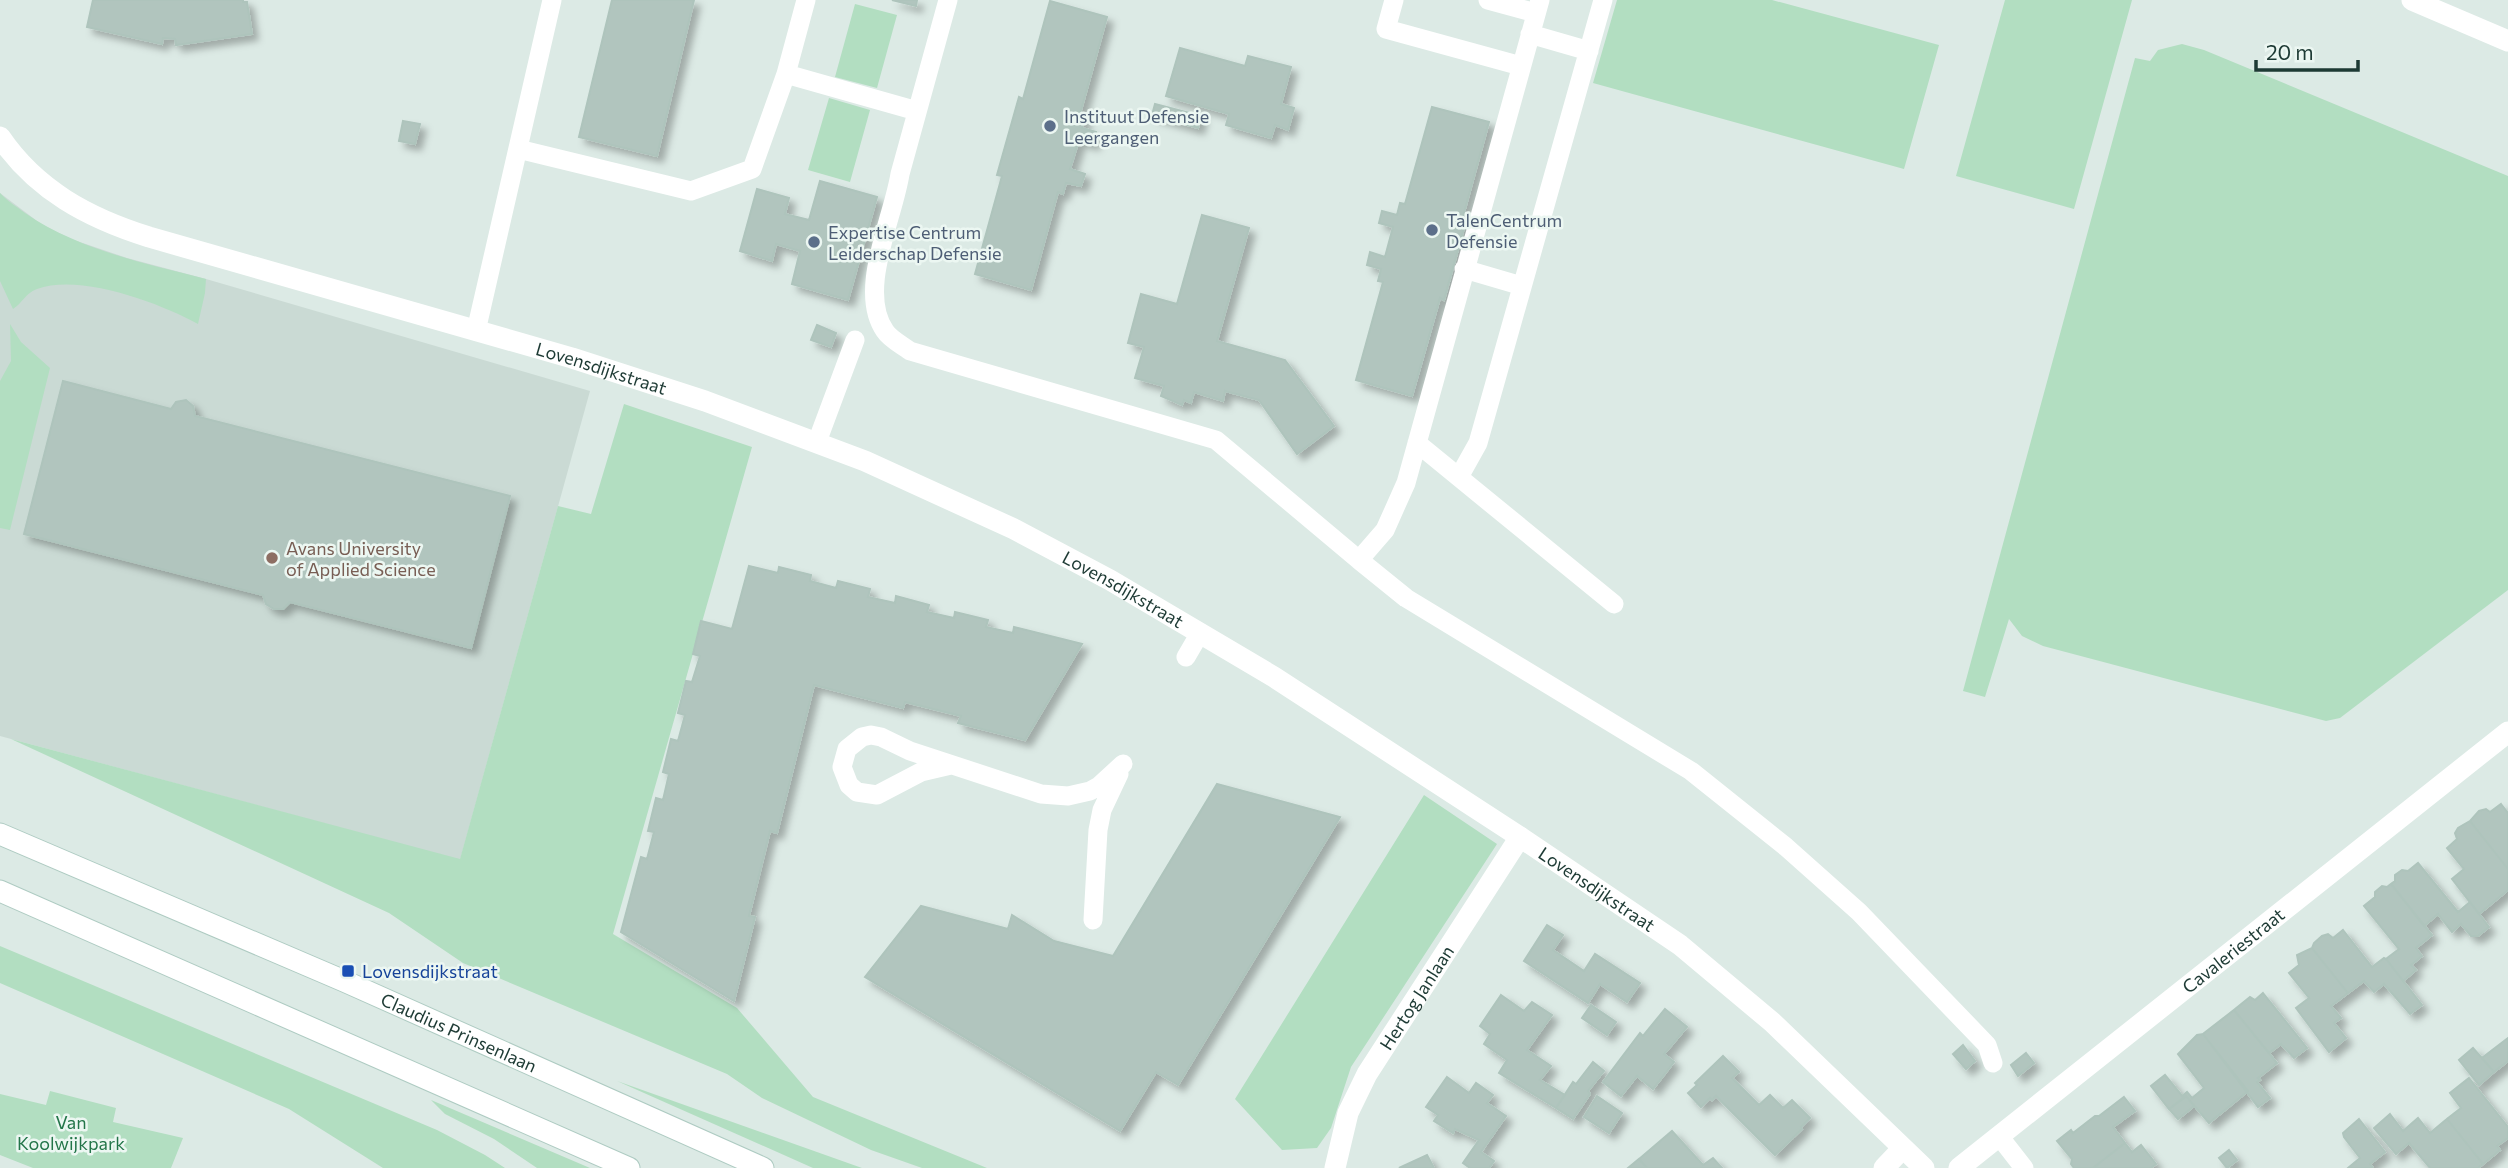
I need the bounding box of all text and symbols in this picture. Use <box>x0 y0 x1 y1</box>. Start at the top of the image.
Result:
scale bar <box>2256 28 2358 72</box>
text: 20 m <box>2266 39 2314 64</box>
place label: Instituut Defensie Leergangen <box>1064 105 1209 148</box>
marker: Instituut Defensie Leergangen <box>1042 118 1058 134</box>
place label: TalenCentrum Defensie <box>1446 209 1562 252</box>
place label: Expertise Centrum Leiderschap Defensie <box>828 221 1002 264</box>
marker: TalenCentrum Defensie <box>1424 222 1440 238</box>
marker: Expertise Centrum Leiderschap Defensie <box>806 234 822 250</box>
street label: Lovensdijkstraat <box>533 337 670 399</box>
place label: Avans University of Applied Science <box>286 537 436 580</box>
street label: Lovensdijkstraat <box>1059 546 1188 632</box>
marker: Avans University of Applied Science <box>264 550 280 566</box>
street label: Lovensdijkstraat <box>1534 842 1659 936</box>
street label: Cavaleriestraat <box>2178 903 2289 998</box>
street label: Hertog Janlaan <box>1375 941 1458 1054</box>
place label: Lovensdijkstraat <box>362 960 498 982</box>
marker: Lovensdijkstraat <box>340 963 356 979</box>
street label: Claudius Prinsenlaan <box>378 988 540 1077</box>
park label: Van Koolwijkpark <box>17 1111 125 1154</box>

